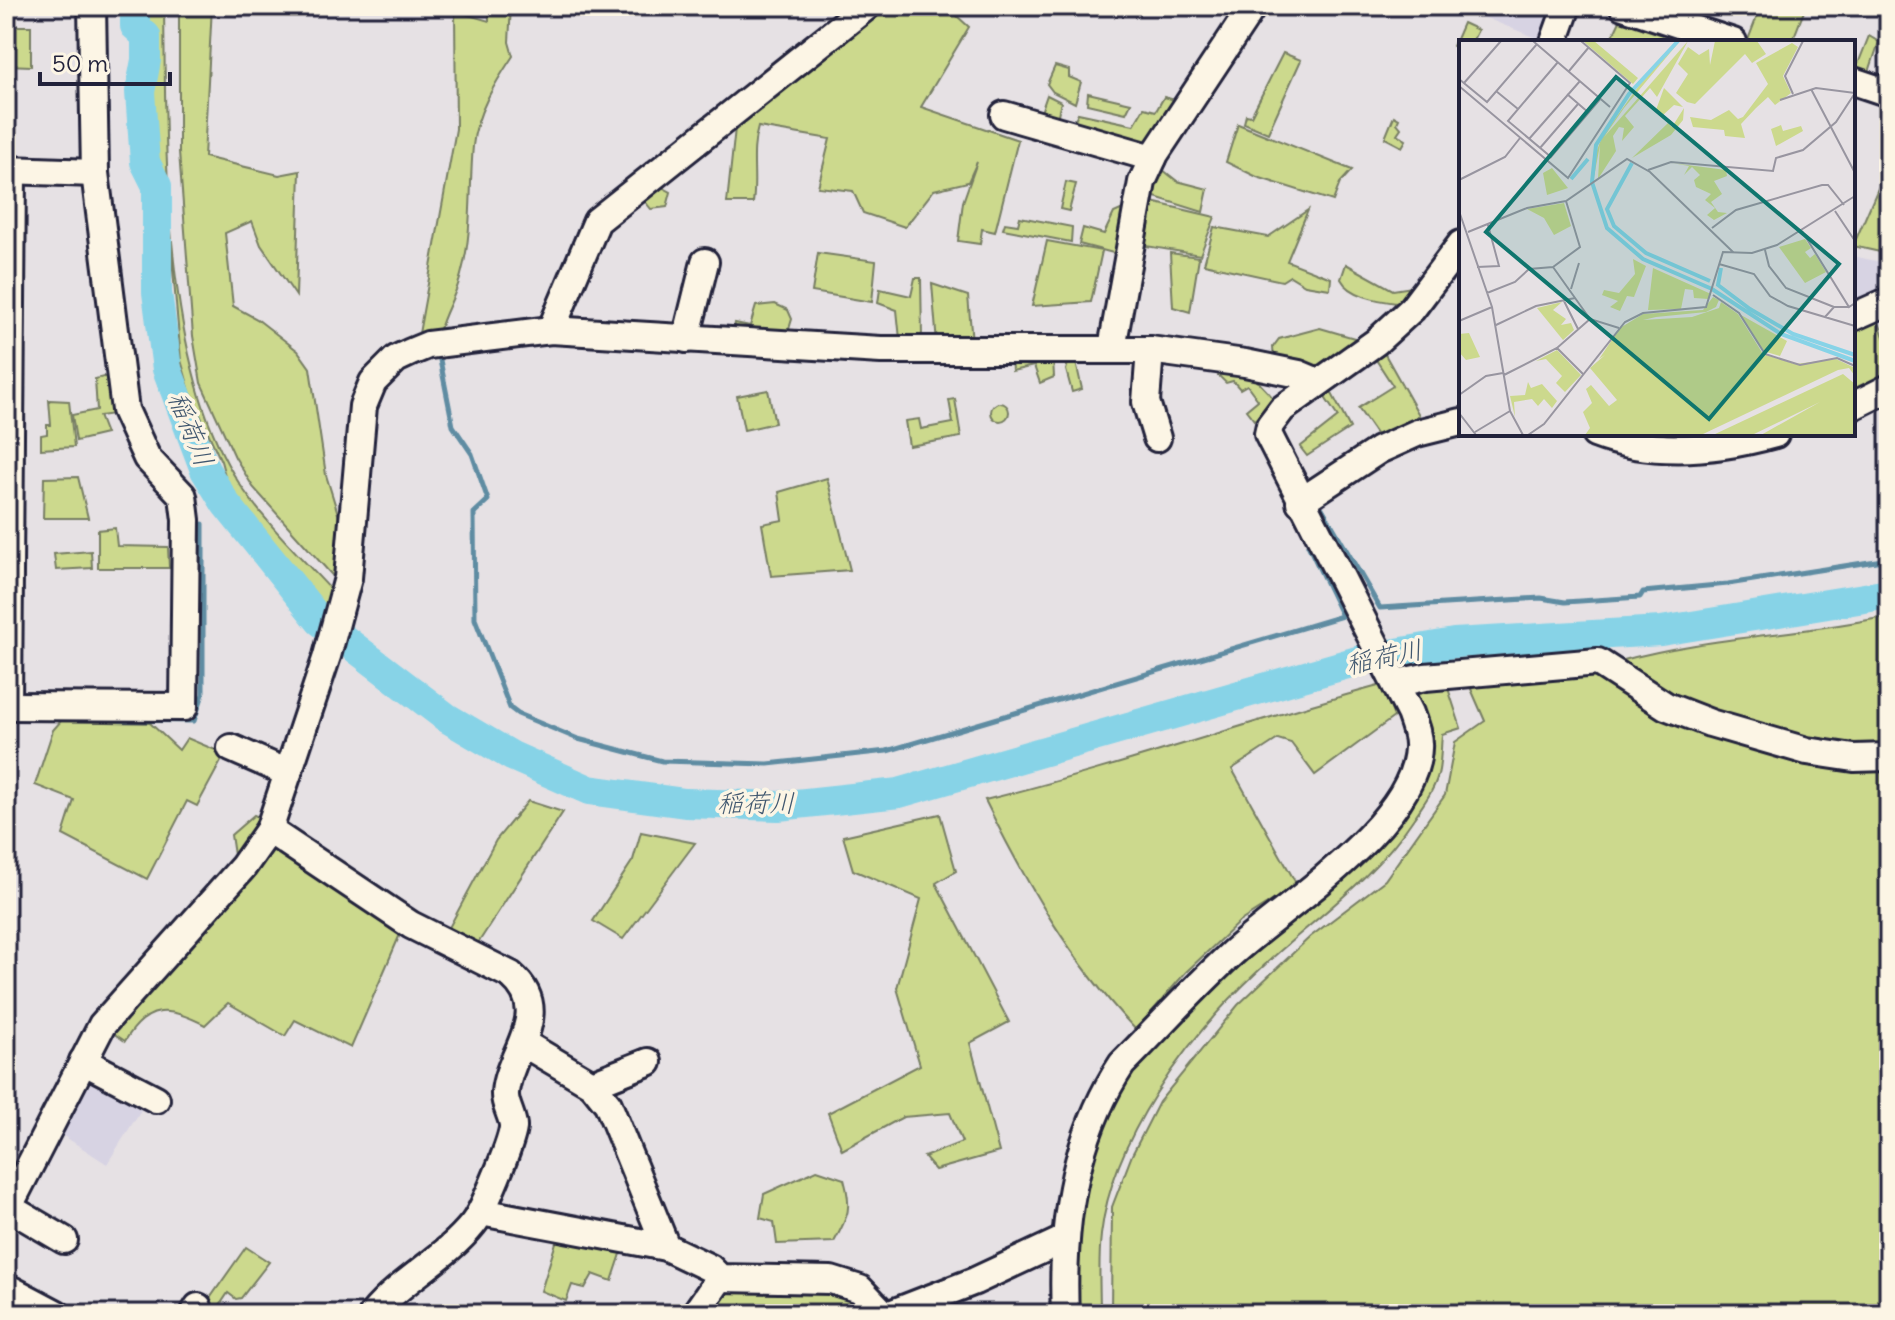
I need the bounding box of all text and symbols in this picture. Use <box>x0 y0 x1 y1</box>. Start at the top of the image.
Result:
scale bar <box>40 36 170 86</box>
inset map <box>1459 40 1855 436</box>
text: 50 m <box>52 48 108 78</box>
water label: 稲荷川 <box>162 386 221 471</box>
water label: 稲荷川 <box>1342 632 1425 681</box>
water label: 稲荷川 <box>717 786 795 819</box>

